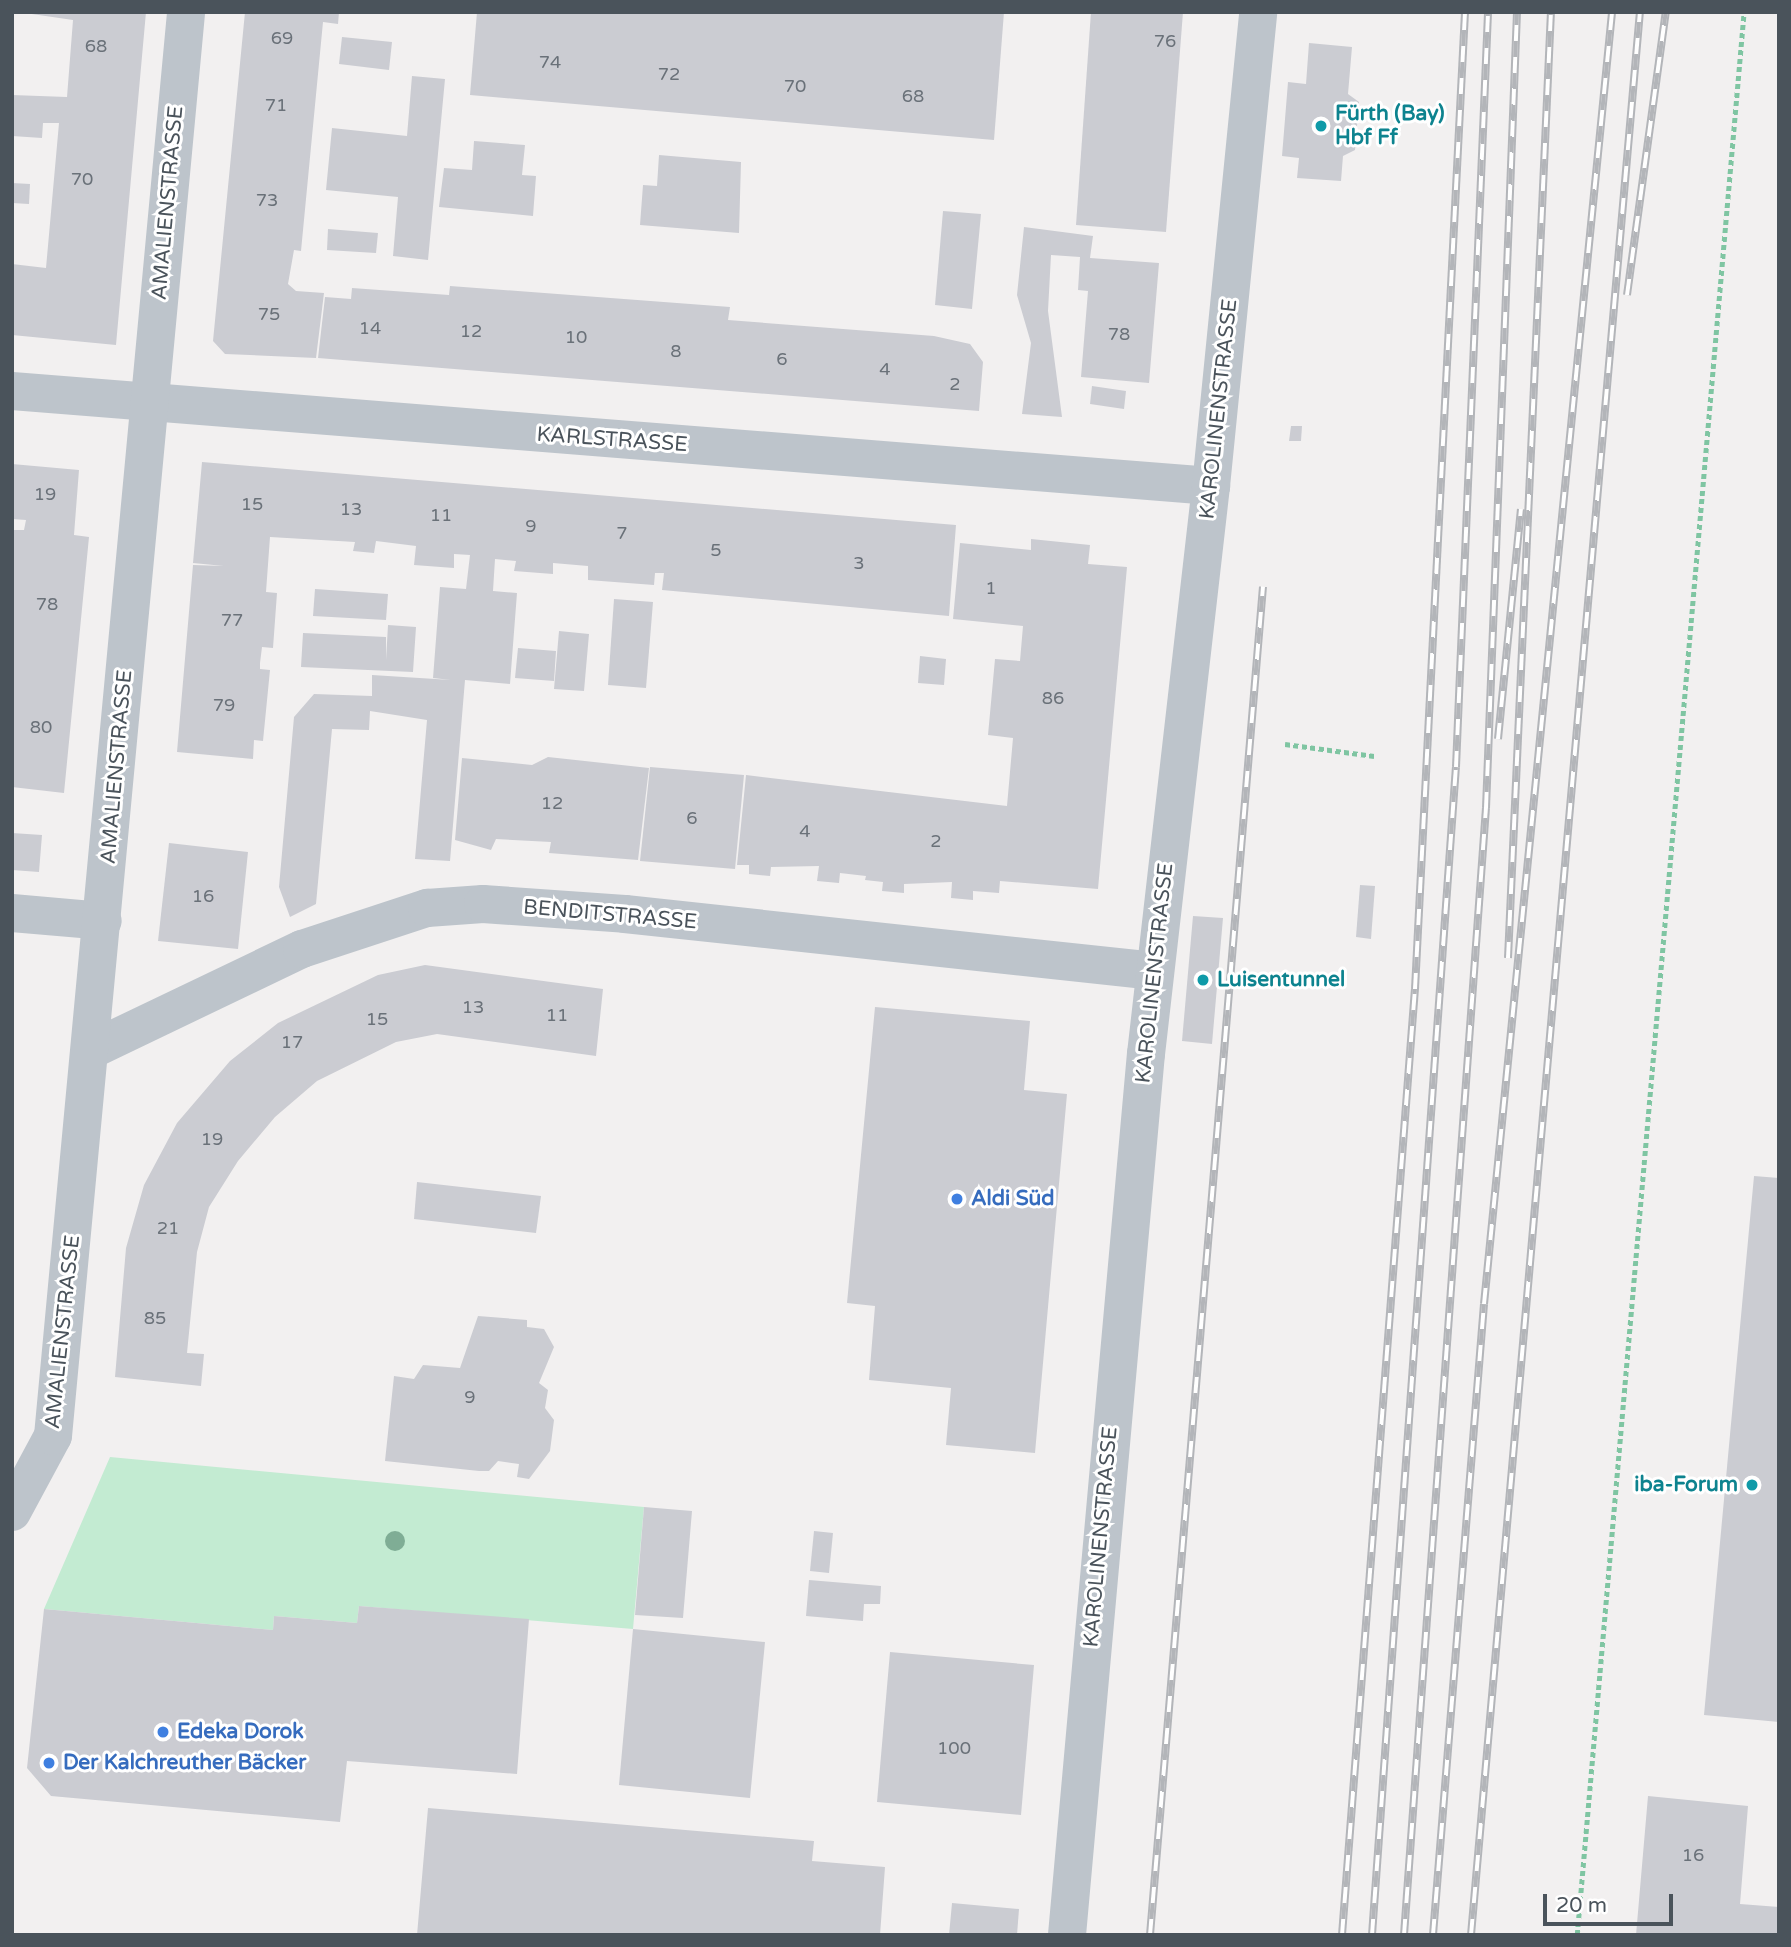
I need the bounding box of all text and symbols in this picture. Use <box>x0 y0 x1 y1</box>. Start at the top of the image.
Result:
house number: 69 <box>271 27 293 49</box>
house number: 76 <box>1154 30 1176 52</box>
house number: 68 <box>85 35 107 57</box>
house number: 74 <box>539 51 561 73</box>
house number: 72 <box>658 63 680 85</box>
house number: 70 <box>784 75 806 97</box>
house number: 68 <box>902 85 924 107</box>
house number: 71 <box>265 94 287 116</box>
place label: Fürth (Bay) Hbf Ff <box>1335 101 1445 151</box>
street label: AMALIENSTRASSE <box>147 105 189 301</box>
marker: Fürth (Bay) Hbf Ff <box>1313 118 1329 134</box>
house number: 70 <box>71 168 93 190</box>
house number: 73 <box>256 189 278 211</box>
street label: KAROLINENSTRASSE <box>1195 298 1243 520</box>
house number: 75 <box>258 303 280 325</box>
house number: 14 <box>359 317 381 339</box>
house number: 12 <box>460 320 482 342</box>
house number: 78 <box>1108 323 1130 345</box>
house number: 10 <box>565 326 587 348</box>
house number: 8 <box>670 340 682 362</box>
house number: 6 <box>776 348 788 370</box>
house number: 4 <box>879 358 891 380</box>
house number: 2 <box>949 373 961 395</box>
street label: KARLSTRASSE <box>536 422 688 458</box>
house number: 19 <box>34 483 56 505</box>
house number: 15 <box>241 493 263 515</box>
house number: 13 <box>340 498 362 520</box>
house number: 11 <box>430 504 452 526</box>
house number: 9 <box>525 515 537 537</box>
house number: 7 <box>616 522 628 544</box>
house number: 5 <box>710 539 722 561</box>
house number: 3 <box>853 552 865 574</box>
house number: 1 <box>985 577 997 599</box>
house number: 78 <box>36 593 58 615</box>
house number: 77 <box>221 609 243 631</box>
street label: AMALIENSTRASSE <box>96 669 138 865</box>
house number: 86 <box>1042 687 1064 709</box>
house number: 79 <box>213 694 235 716</box>
house number: 80 <box>30 716 52 738</box>
house number: 12 <box>541 792 563 814</box>
house number: 6 <box>686 807 698 829</box>
house number: 4 <box>799 820 811 842</box>
house number: 2 <box>930 830 942 852</box>
street label: KAROLINENSTRASSE <box>1131 862 1179 1084</box>
house number: 16 <box>192 885 214 907</box>
street label: BENDITSTRASSE <box>522 895 698 935</box>
place label: Luisentunnel <box>1217 967 1345 993</box>
marker: Luisentunnel <box>1195 972 1211 988</box>
house number: 13 <box>462 996 484 1018</box>
house number: 11 <box>546 1004 568 1026</box>
house number: 15 <box>366 1008 388 1030</box>
house number: 17 <box>281 1031 303 1053</box>
house number: 19 <box>201 1128 223 1150</box>
place label: Aldi Süd <box>971 1186 1054 1212</box>
marker: Aldi Süd <box>949 1191 965 1207</box>
house number: 21 <box>157 1217 179 1239</box>
street label: AMALIENSTRASSE <box>40 1234 86 1430</box>
house number: 85 <box>144 1307 166 1329</box>
house number: 9 <box>464 1386 476 1408</box>
street label: KAROLINENSTRASSE <box>1079 1426 1123 1648</box>
place label: iba-Forum <box>1634 1472 1738 1498</box>
marker: iba-Forum <box>1744 1477 1760 1493</box>
place label: Edeka Dorok <box>177 1719 304 1745</box>
marker: Edeka Dorok <box>155 1724 171 1740</box>
house number: 100 <box>937 1737 971 1759</box>
place label: Der Kalchreuther Bäcker <box>63 1750 306 1776</box>
marker: Der Kalchreuther Bäcker <box>41 1755 57 1771</box>
house number: 16 <box>1682 1844 1704 1866</box>
scale bar <box>1546 1881 1676 1925</box>
text: 20 m <box>1556 1893 1607 1918</box>

